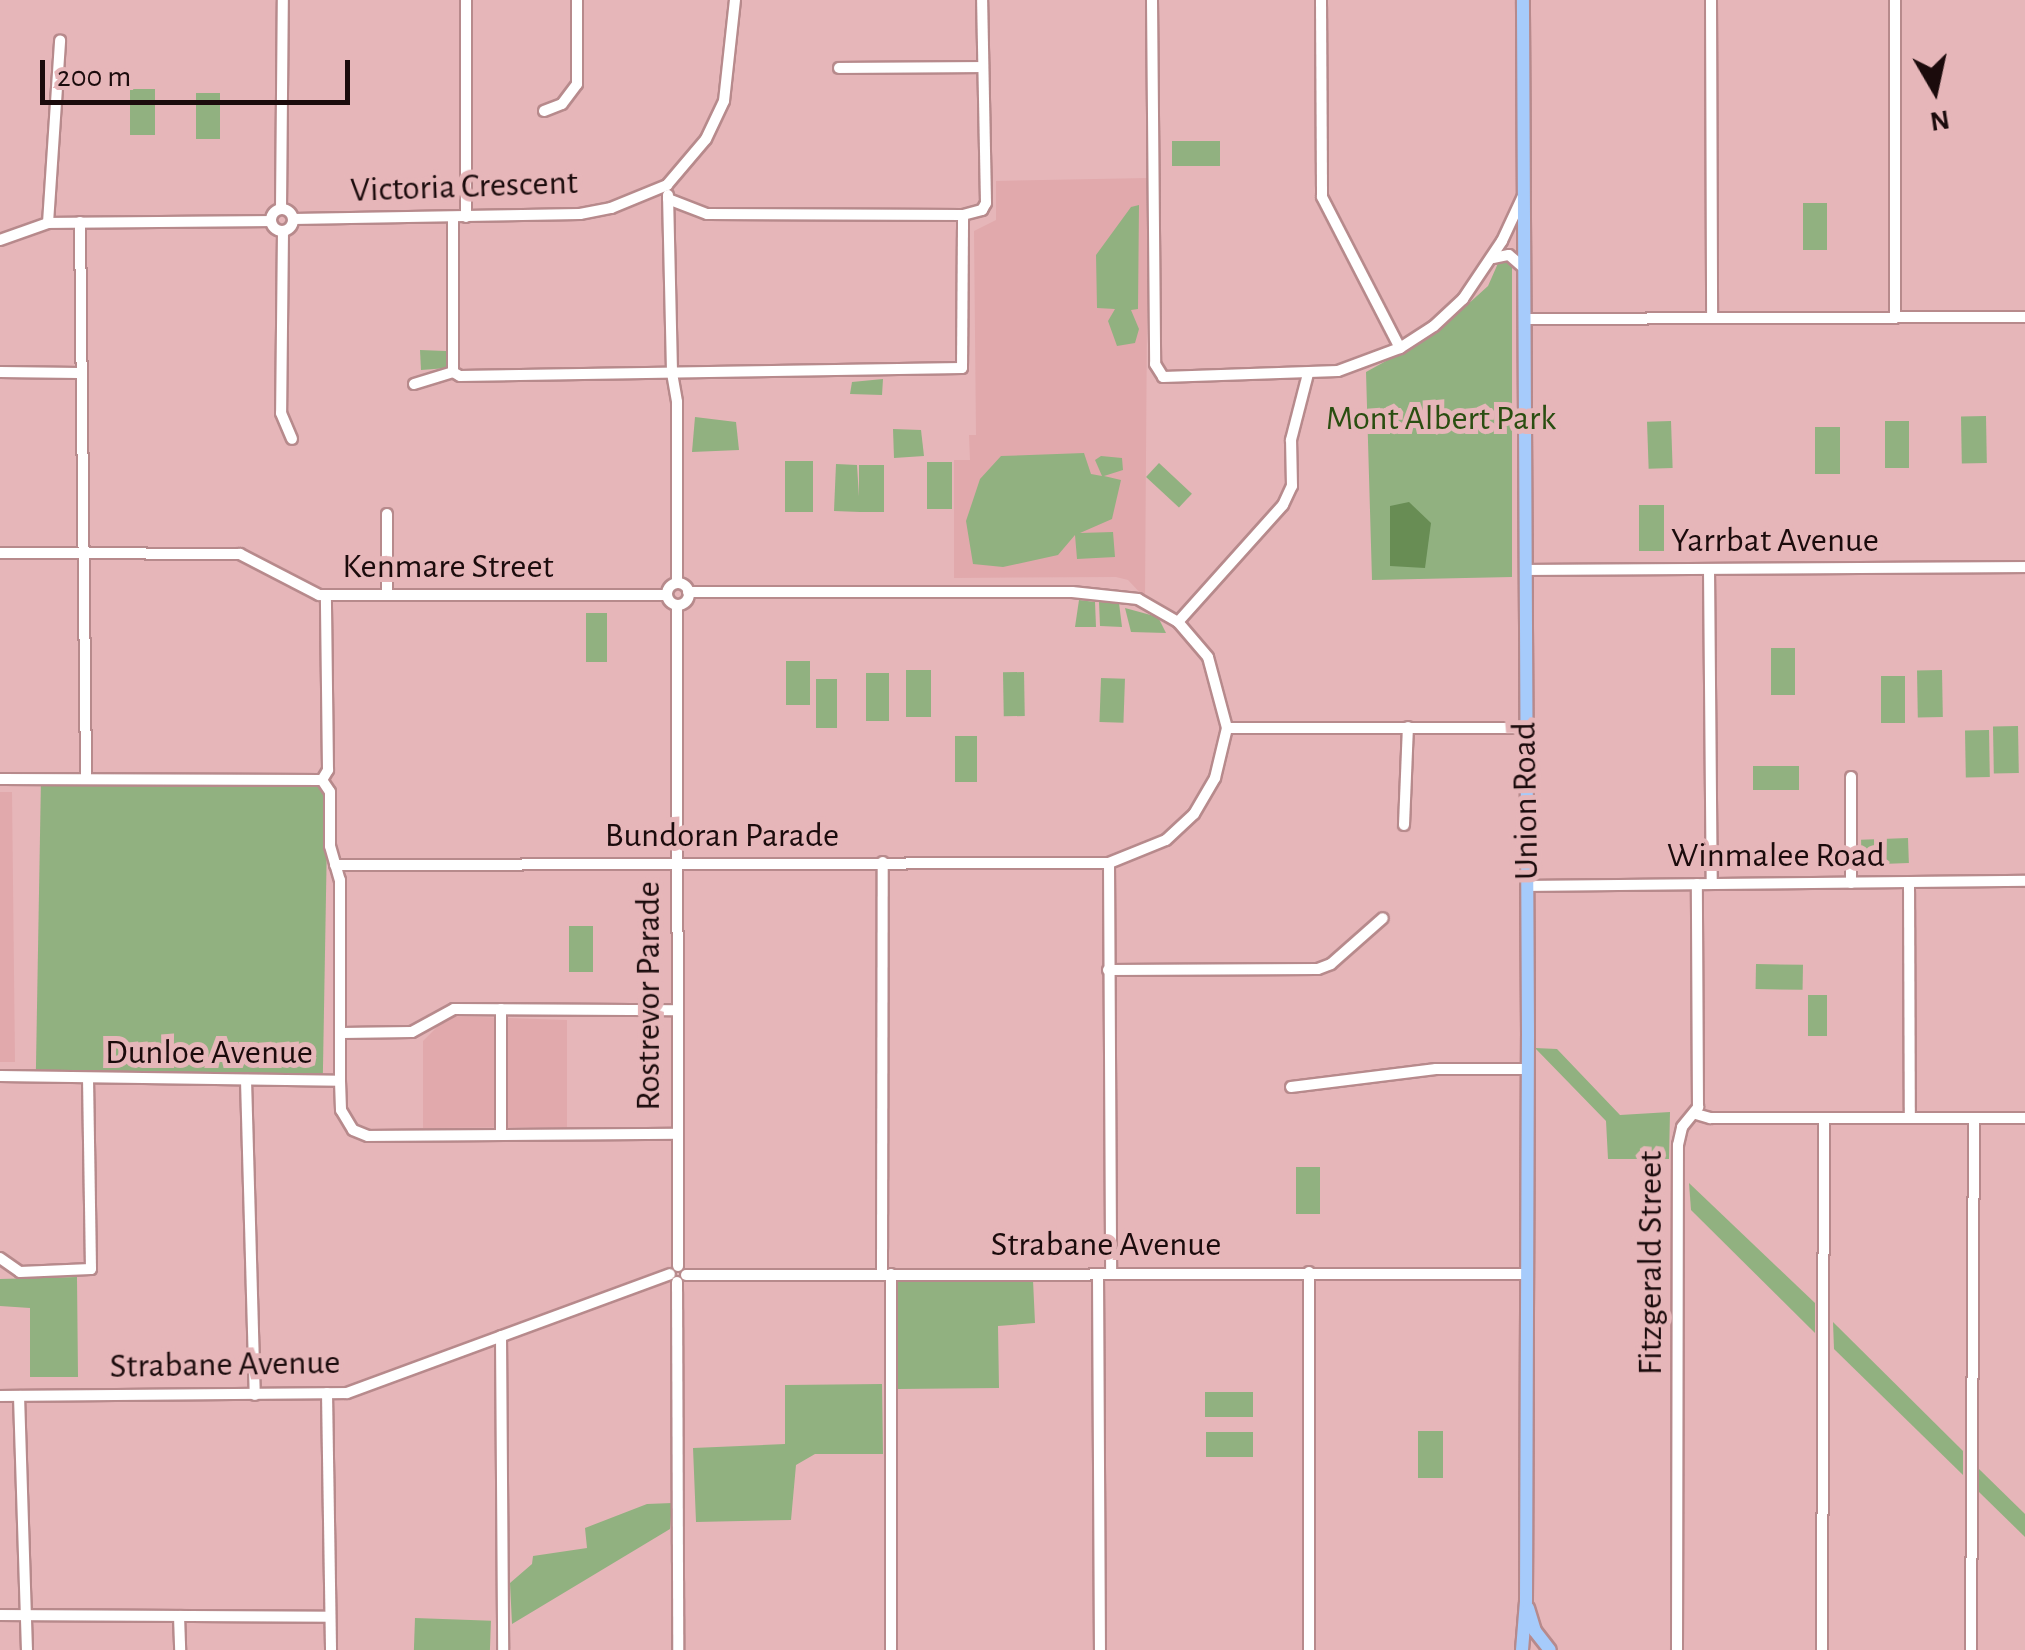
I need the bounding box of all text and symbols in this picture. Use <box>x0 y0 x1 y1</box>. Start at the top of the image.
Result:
scale bar <box>45 40 355 102</box>
north arrow <box>1885 40 1985 140</box>
text: 200 m <box>57 62 131 92</box>
text: N <box>1928 104 1951 135</box>
street label: Victoria Crescent <box>350 162 578 212</box>
park label: Mont Albert Park <box>1326 398 1556 440</box>
street label: Yarrbat Avenue <box>1671 520 1879 562</box>
street label: Kenmare Street <box>342 546 554 588</box>
street label: Union Road <box>1504 722 1548 880</box>
street label: Bundoran Parade <box>605 815 839 857</box>
street label: Winmalee Road <box>1667 835 1885 877</box>
street label: Rostrevor Parade <box>628 881 670 1111</box>
street label: Dunloe Avenue <box>105 1032 313 1074</box>
street label: Fitzgerald Street <box>1630 1151 1672 1375</box>
street label: Strabane Avenue <box>991 1224 1221 1266</box>
street label: Strabane Avenue <box>109 1342 341 1388</box>

